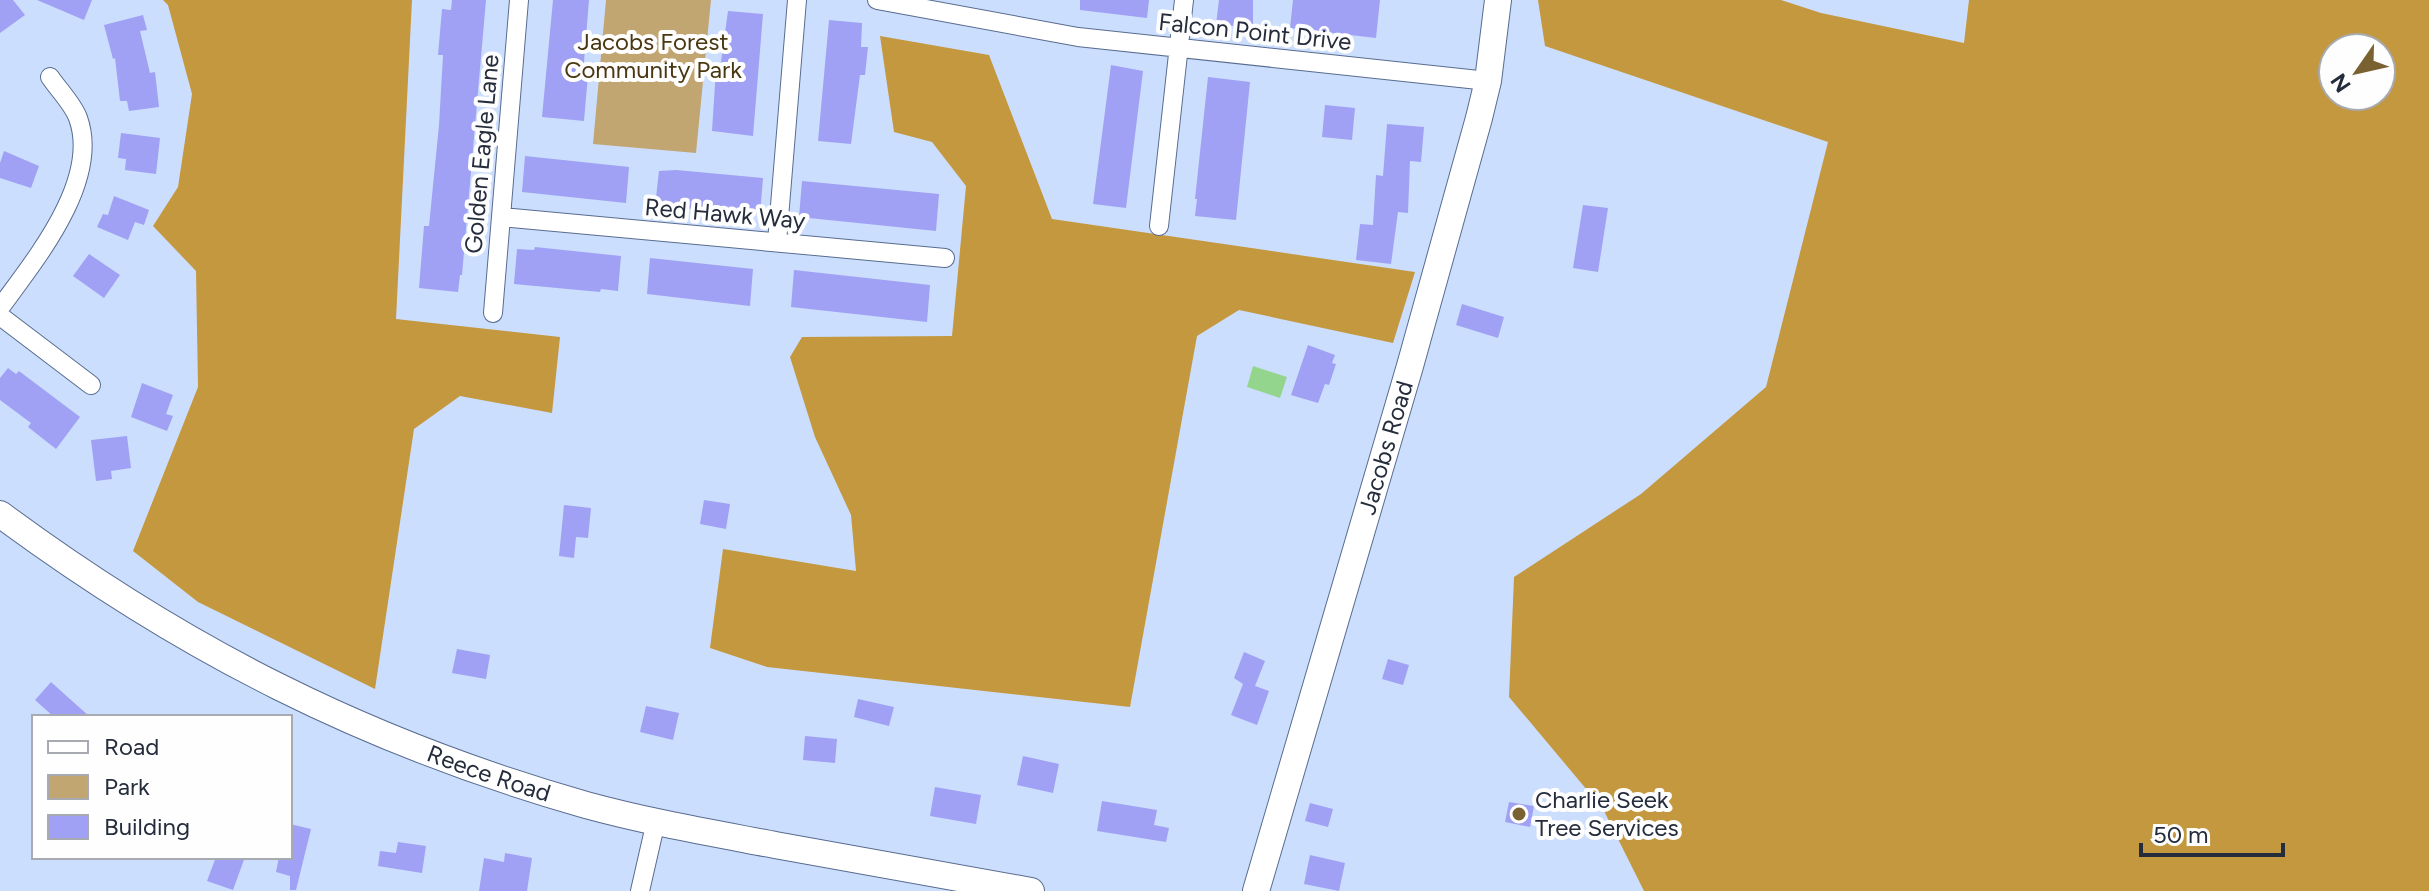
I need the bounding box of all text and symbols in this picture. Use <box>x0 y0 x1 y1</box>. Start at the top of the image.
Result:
street label: Falcon Point Drive <box>1157 7 1353 56</box>
park label: Jacobs Forest Community Park <box>564 27 742 84</box>
north arrow <box>2317 32 2397 112</box>
street label: Golden Eagle Lane <box>458 53 505 255</box>
text: N <box>2325 68 2357 98</box>
street label: Red Hawk Way <box>643 192 807 235</box>
street label: Jacobs Road <box>1352 377 1419 518</box>
legend <box>32 715 292 859</box>
text: Road <box>104 732 159 761</box>
street label: Reece Road <box>423 739 554 808</box>
text: Park <box>104 772 150 801</box>
place label: Charlie Seek Tree Services <box>1535 785 1679 842</box>
marker: Charlie Seek Tree Services <box>1510 805 1528 823</box>
scale bar <box>2141 807 2283 857</box>
text: Building <box>104 812 190 841</box>
text: 50 m <box>2153 820 2209 849</box>

